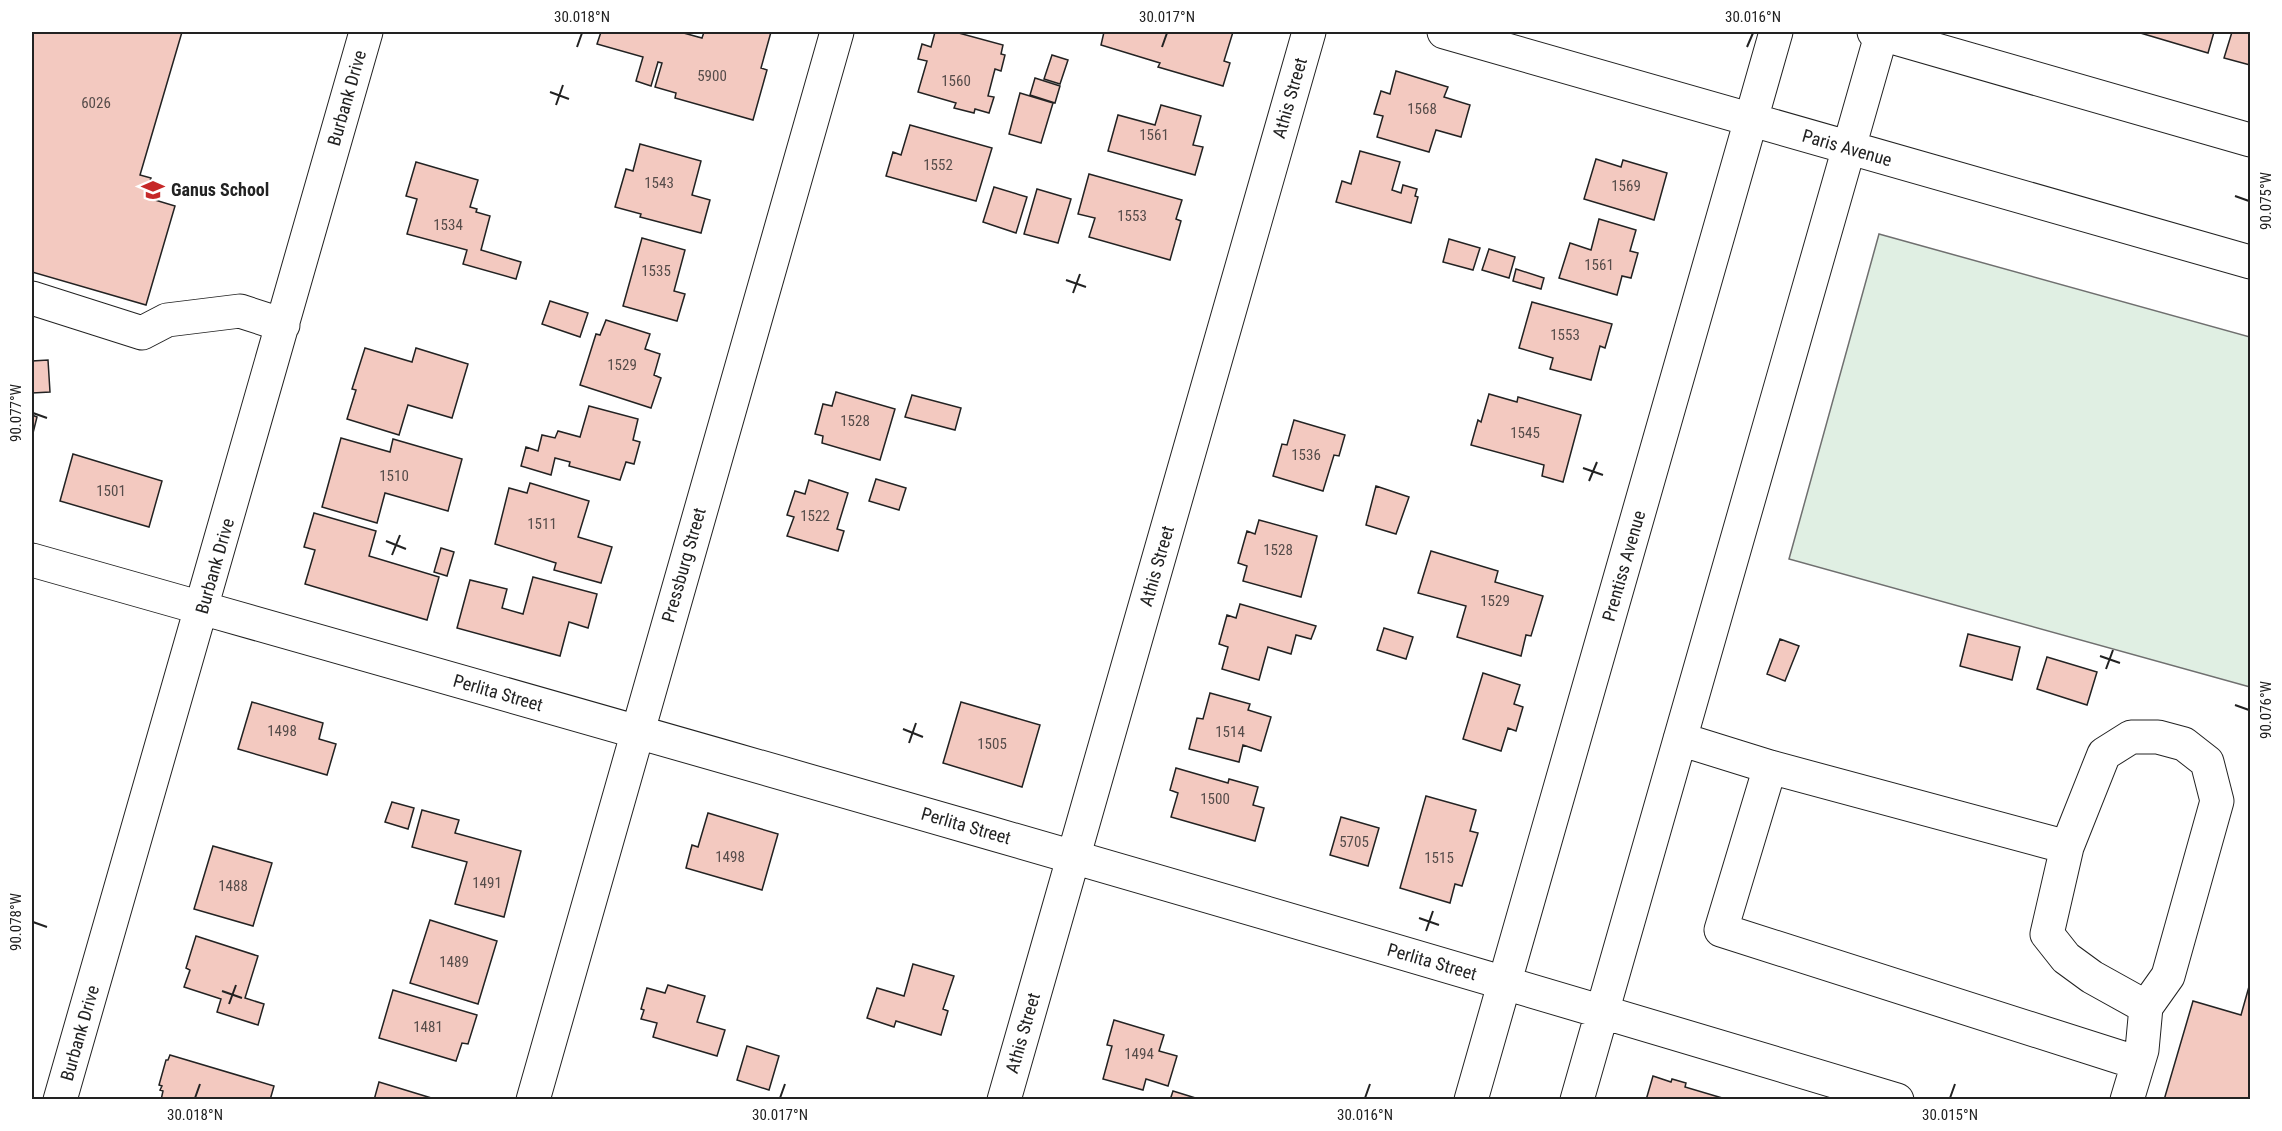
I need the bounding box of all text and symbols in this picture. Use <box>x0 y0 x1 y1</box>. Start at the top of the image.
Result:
text: 30.018°N <box>554 8 610 26</box>
text: 30.017°N <box>1139 8 1195 26</box>
text: 30.016°N <box>1725 8 1781 26</box>
street label: Burbank Drive <box>323 48 370 148</box>
street label: Athis Street <box>1268 55 1311 141</box>
house number: 5900 <box>697 67 727 85</box>
house number: 1560 <box>941 72 971 90</box>
house number: 6026 <box>81 94 111 112</box>
house number: 1568 <box>1407 100 1437 118</box>
street label: Paris Avenue <box>1800 125 1894 170</box>
house number: 1561 <box>1139 126 1169 144</box>
house number: 1552 <box>923 156 953 174</box>
text: 90.075°W <box>2257 171 2275 230</box>
house number: 1543 <box>644 174 674 192</box>
school or university icon: Ganus School <box>140 177 166 203</box>
house number: 1569 <box>1611 177 1641 195</box>
place label: Ganus School <box>171 179 269 200</box>
house number: 1553 <box>1117 207 1147 225</box>
house number: 1534 <box>433 216 463 234</box>
house number: 1561 <box>1584 256 1614 274</box>
house number: 1535 <box>641 262 671 280</box>
house number: 1553 <box>1550 326 1580 344</box>
house number: 1529 <box>607 356 637 374</box>
text: 90.077°W <box>7 383 25 442</box>
house number: 1528 <box>840 412 870 430</box>
house number: 1545 <box>1510 424 1540 442</box>
house number: 1536 <box>1291 446 1321 464</box>
house number: 1510 <box>379 467 409 485</box>
house number: 1501 <box>96 482 126 500</box>
street label: Pressburg Street <box>657 505 710 625</box>
house number: 1522 <box>800 507 830 525</box>
street label: Prentiss Avenue <box>1598 508 1649 624</box>
house number: 1511 <box>527 515 557 533</box>
street label: Burbank Drive <box>191 516 238 616</box>
street label: Athis Street <box>1135 523 1178 609</box>
house number: 1528 <box>1263 541 1293 559</box>
house number: 1529 <box>1480 592 1510 610</box>
street label: Perlita Street <box>451 670 545 715</box>
text: 90.076°W <box>2257 680 2275 739</box>
house number: 1498 <box>267 722 297 740</box>
house number: 1514 <box>1215 723 1245 741</box>
house number: 1505 <box>977 735 1007 753</box>
house number: 1500 <box>1200 790 1230 808</box>
street label: Perlita Street <box>919 803 1013 848</box>
house number: 5705 <box>1339 833 1369 851</box>
house number: 1498 <box>715 848 745 866</box>
house number: 1515 <box>1424 849 1454 867</box>
house number: 1491 <box>472 874 502 892</box>
house number: 1488 <box>218 877 248 895</box>
text: 90.078°W <box>7 892 25 951</box>
street label: Perlita Street <box>1385 939 1479 984</box>
house number: 1489 <box>439 953 469 971</box>
street label: Burbank Drive <box>56 983 103 1083</box>
street label: Athis Street <box>1001 990 1044 1076</box>
house number: 1481 <box>413 1018 443 1036</box>
house number: 1494 <box>1124 1045 1154 1063</box>
text: 30.018°N <box>167 1106 223 1124</box>
text: 30.017°N <box>752 1106 808 1124</box>
text: 30.016°N <box>1337 1106 1393 1124</box>
text: 30.015°N <box>1922 1106 1978 1124</box>

